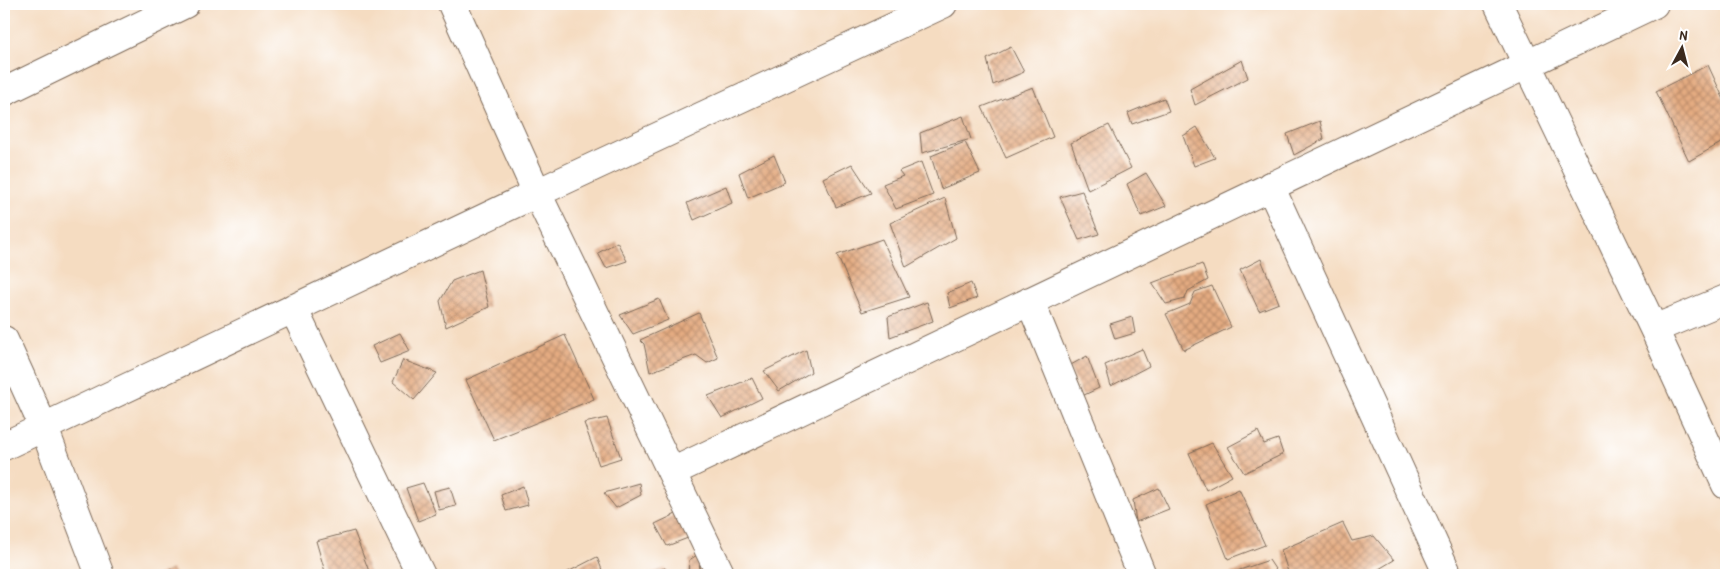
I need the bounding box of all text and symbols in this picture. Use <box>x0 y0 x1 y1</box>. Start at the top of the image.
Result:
north arrow <box>1658 22 1708 72</box>
text: N <box>1679 25 1689 45</box>

